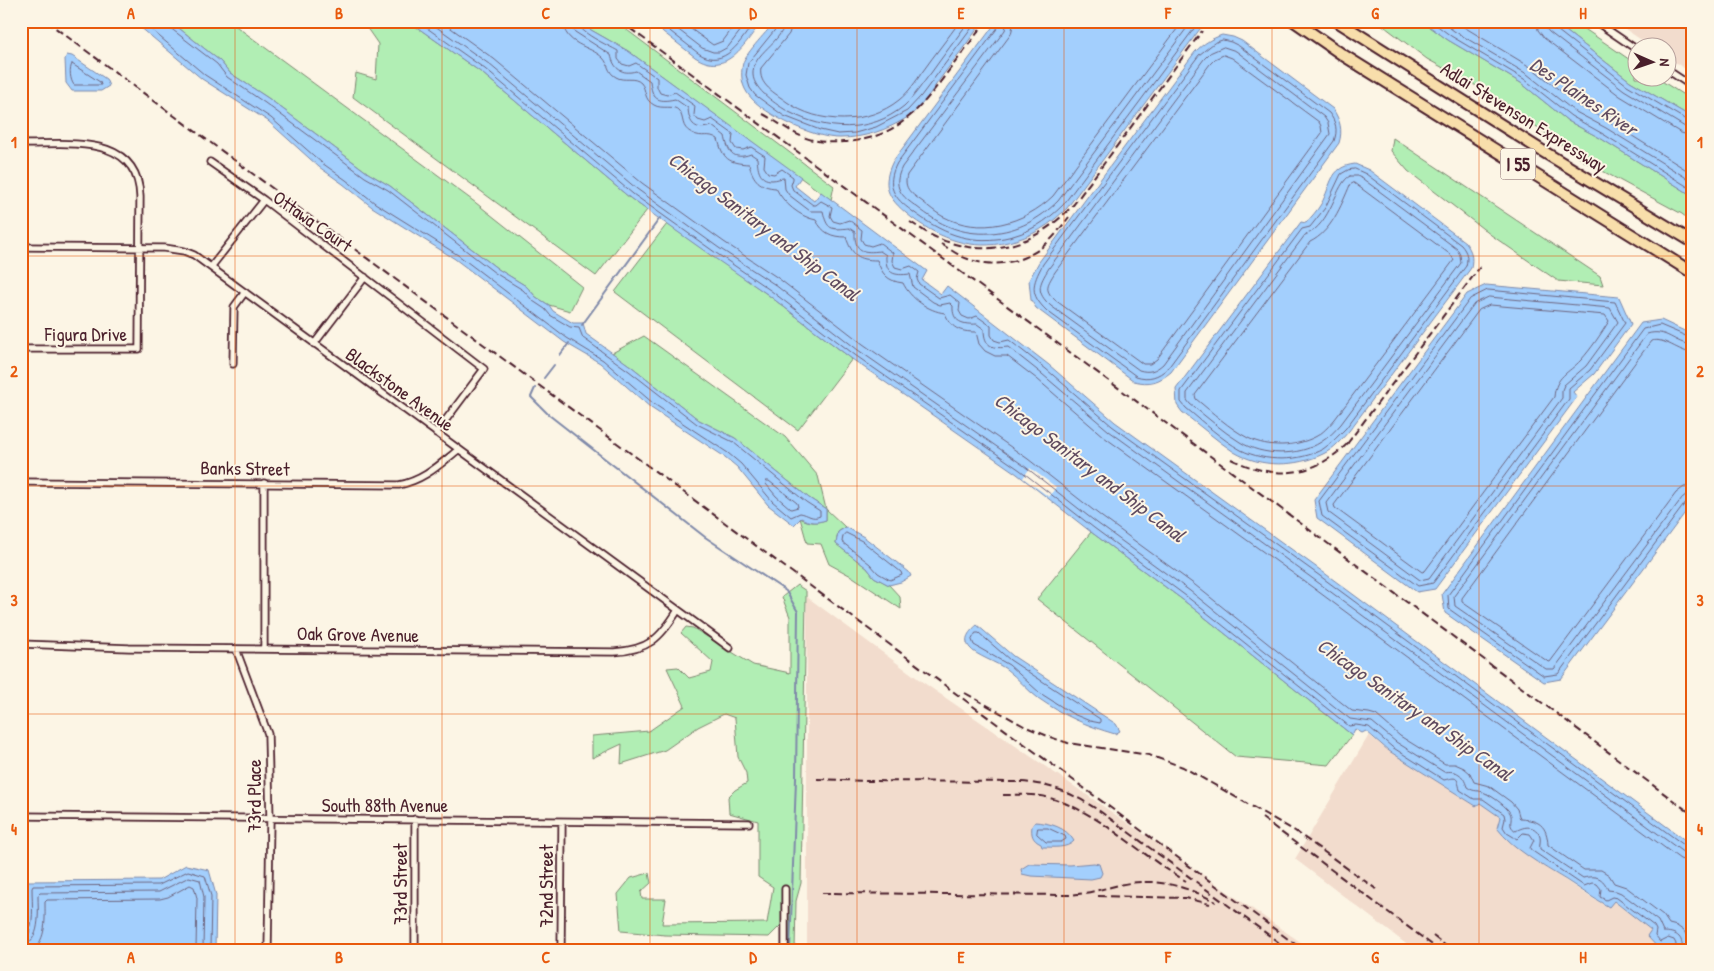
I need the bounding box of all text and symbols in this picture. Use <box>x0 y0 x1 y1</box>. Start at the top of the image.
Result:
text: A <box>127 2 135 24</box>
text: B <box>335 2 343 24</box>
text: C <box>542 2 551 24</box>
text: D <box>749 2 757 24</box>
text: E <box>957 2 965 24</box>
text: F <box>1164 2 1172 24</box>
text: G <box>1371 2 1379 24</box>
text: H <box>1579 2 1587 24</box>
north arrow <box>1626 38 1676 88</box>
water label: Des Plaines River <box>1525 50 1645 143</box>
street label: Adlai Stevenson Expressway <box>1436 55 1612 179</box>
text: N <box>1656 58 1675 67</box>
text: 1 <box>11 131 17 153</box>
text: 1 <box>1697 131 1703 153</box>
water label: Chicago Sanitary and Ship Canal <box>662 145 866 309</box>
road number: I 55 <box>1500 148 1536 180</box>
street label: Ottawa Court <box>268 184 358 258</box>
street label: Figura Drive <box>44 321 128 347</box>
street label: Blackstone Avenue <box>341 341 460 437</box>
text: 2 <box>10 360 18 382</box>
text: 2 <box>1696 360 1704 382</box>
water label: Chicago Sanitary and Ship Canal <box>988 386 1192 550</box>
street label: Banks Street <box>200 454 290 482</box>
text: 3 <box>10 589 18 611</box>
text: 3 <box>1696 589 1704 611</box>
street label: Oak Grove Avenue <box>297 620 420 648</box>
water label: Chicago Sanitary and Ship Canal <box>1311 631 1519 789</box>
street label: 73rd Place <box>241 759 267 833</box>
street label: South 88th Avenue <box>322 792 449 818</box>
text: 4 <box>11 818 17 840</box>
text: 4 <box>1697 818 1703 840</box>
street label: 73rd Street <box>387 843 413 925</box>
street label: 72nd Street <box>533 844 559 927</box>
text: A <box>127 946 135 968</box>
text: B <box>335 946 343 968</box>
text: C <box>542 946 551 968</box>
text: D <box>749 946 757 968</box>
text: E <box>957 946 965 968</box>
text: F <box>1164 946 1172 968</box>
text: G <box>1371 946 1379 968</box>
text: H <box>1579 946 1587 968</box>

